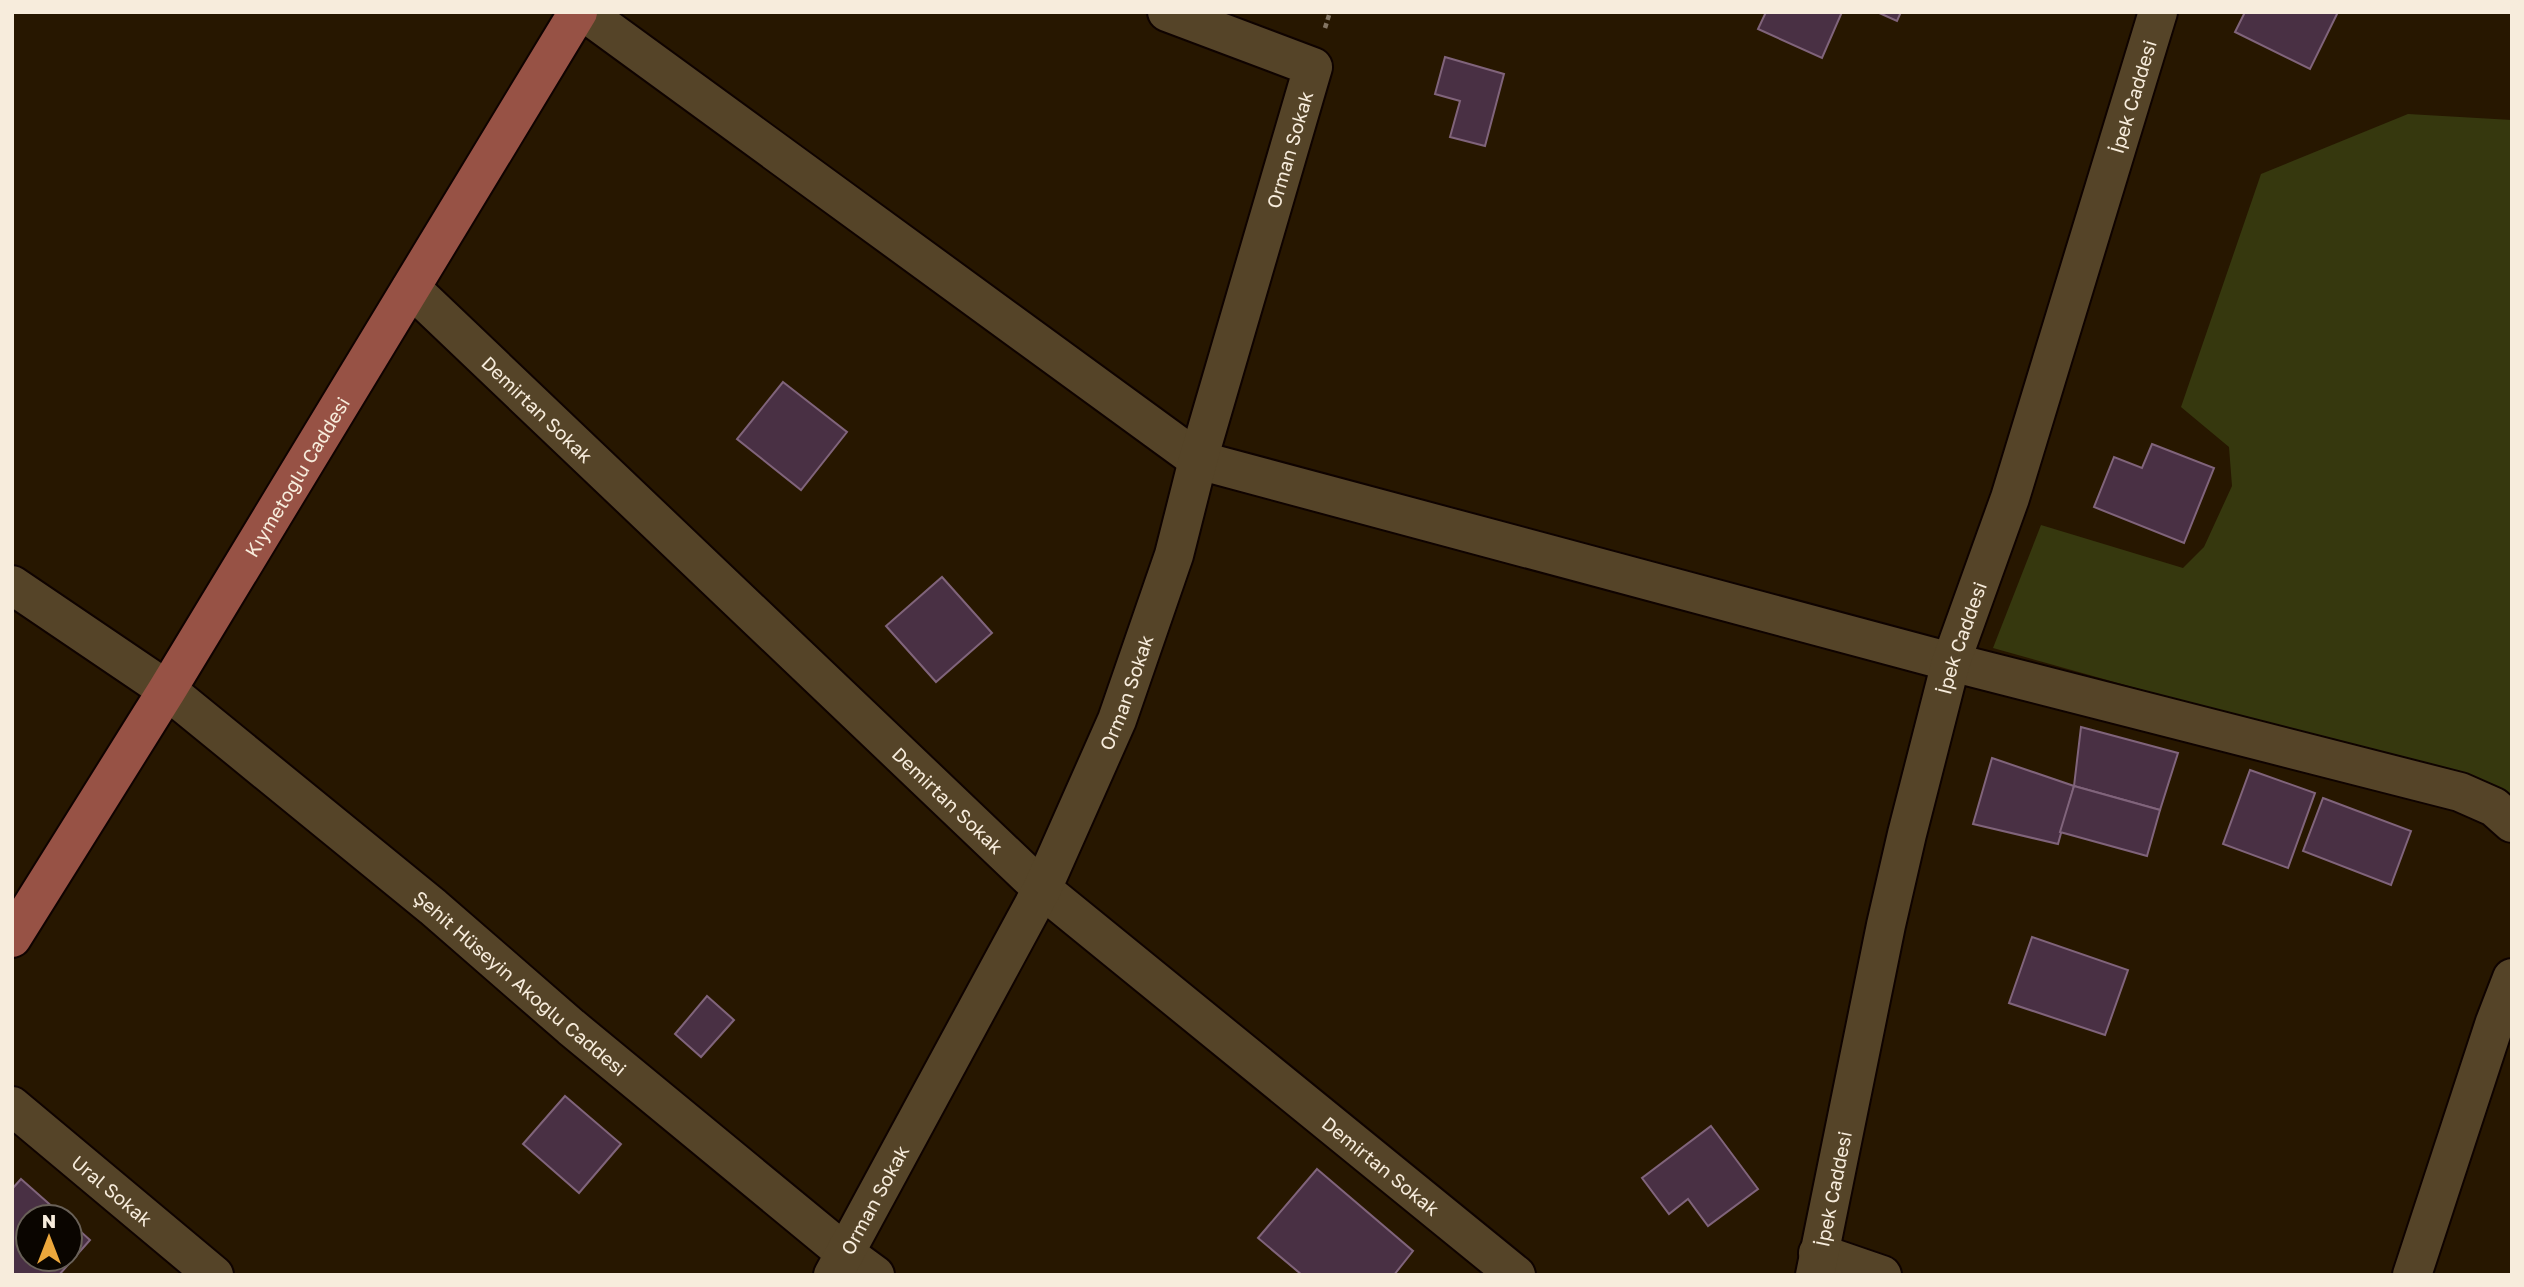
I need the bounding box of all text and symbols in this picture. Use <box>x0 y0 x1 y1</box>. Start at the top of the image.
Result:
street label: İpek Caddesi <box>2104 37 2160 156</box>
street label: Orman Sokak <box>1261 88 1317 211</box>
street label: Demirtan Sokak <box>477 351 598 467</box>
street label: Kıymetoğlu Caddesi <box>239 392 354 561</box>
street label: İpek Caddesi <box>1932 578 1990 697</box>
street label: Orman Sokak <box>1094 631 1157 753</box>
street label: Demirtan Sokak <box>888 742 1009 858</box>
street label: Şehit Hüseyin Akoğlu Caddesi <box>409 885 632 1080</box>
street label: Demirtan Sokak <box>1318 1111 1445 1220</box>
street label: İpek Caddesi <box>1810 1129 1855 1249</box>
street label: Orman Sokak <box>835 1140 913 1258</box>
street label: Ural Sokak <box>67 1150 158 1231</box>
north arrow <box>14 1203 84 1273</box>
text: N <box>42 1209 56 1232</box>

